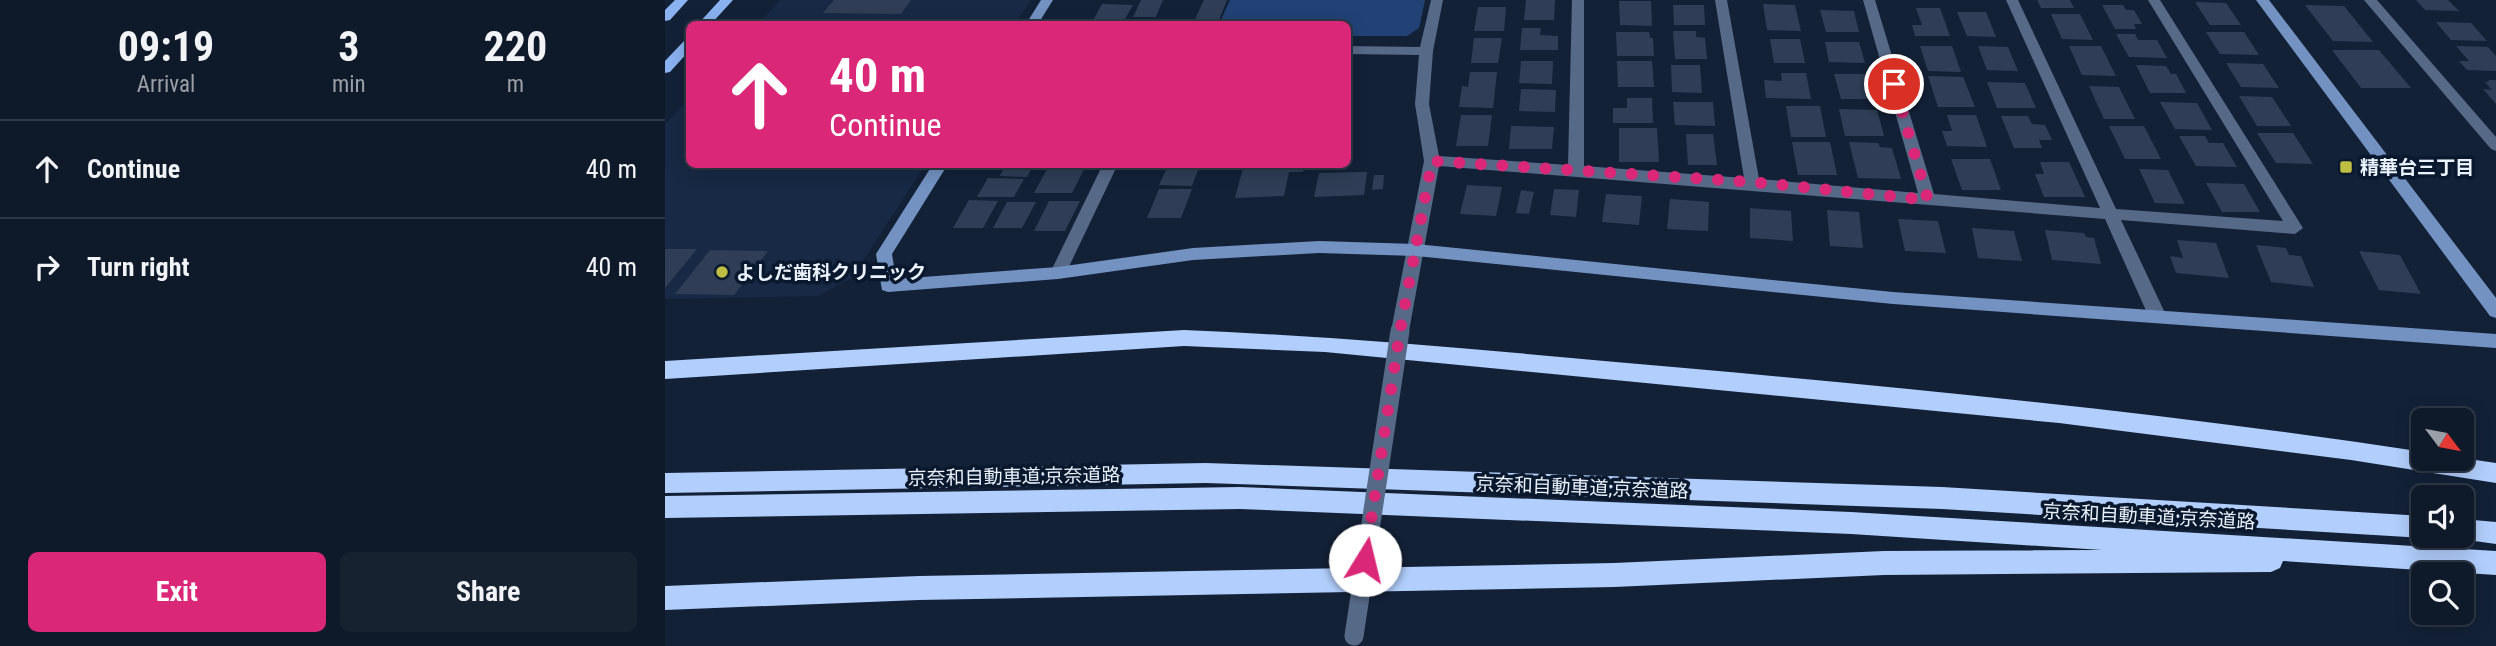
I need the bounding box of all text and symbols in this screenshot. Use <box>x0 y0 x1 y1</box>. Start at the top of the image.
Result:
text: 09:19 <box>118 22 214 71</box>
text: 3 <box>338 22 359 71</box>
text: 220 <box>483 22 547 71</box>
text: 40 m <box>829 47 926 104</box>
icon: ahead <box>714 49 805 140</box>
pin <box>1864 54 1924 114</box>
icon: arrive <box>1875 65 1913 103</box>
text: Arrival <box>137 71 195 98</box>
text: min <box>332 71 366 98</box>
text: m <box>507 71 524 98</box>
text: Continue <box>829 106 941 144</box>
icon: ahead <box>28 150 66 188</box>
text: Continue <box>87 154 180 184</box>
text: 40 m <box>586 154 637 184</box>
place label: 精華台三丁目 <box>2360 156 2474 179</box>
marker: 精華台三丁目 <box>2338 159 2354 175</box>
icon: right <box>28 248 66 286</box>
text: Turn right <box>87 252 189 282</box>
text: 40 m <box>586 252 637 282</box>
place label: よしだ歯科クリニック <box>736 261 926 284</box>
marker: よしだ歯科クリニック <box>714 264 730 280</box>
north arrow <box>2411 408 2475 471</box>
map controls <box>2411 408 2474 625</box>
street label: 京奈和自動車道;京奈道路 <box>907 463 1121 490</box>
street label: 京奈和自動車道;京奈道路 <box>1475 472 1689 503</box>
button: sound <box>2411 485 2474 548</box>
street label: 京奈和自動車道;京奈道路 <box>2042 499 2256 534</box>
position arrow <box>1328 523 1402 597</box>
button: Exit <box>28 552 326 632</box>
button: Share <box>340 552 637 632</box>
button: search <box>2411 562 2474 625</box>

